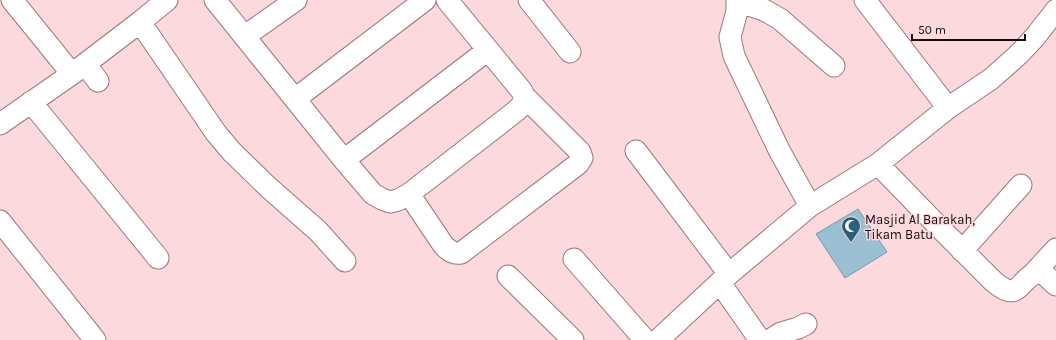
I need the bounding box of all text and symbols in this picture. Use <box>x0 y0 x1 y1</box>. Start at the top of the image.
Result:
scale bar <box>912 16 1025 42</box>
text: 50 m <box>918 23 946 37</box>
place label: Masjid Al Barakah, Tikam Batu <box>865 212 975 242</box>
mosque icon: Masjid Al Barakah, Tikam Batu <box>840 215 862 243</box>

